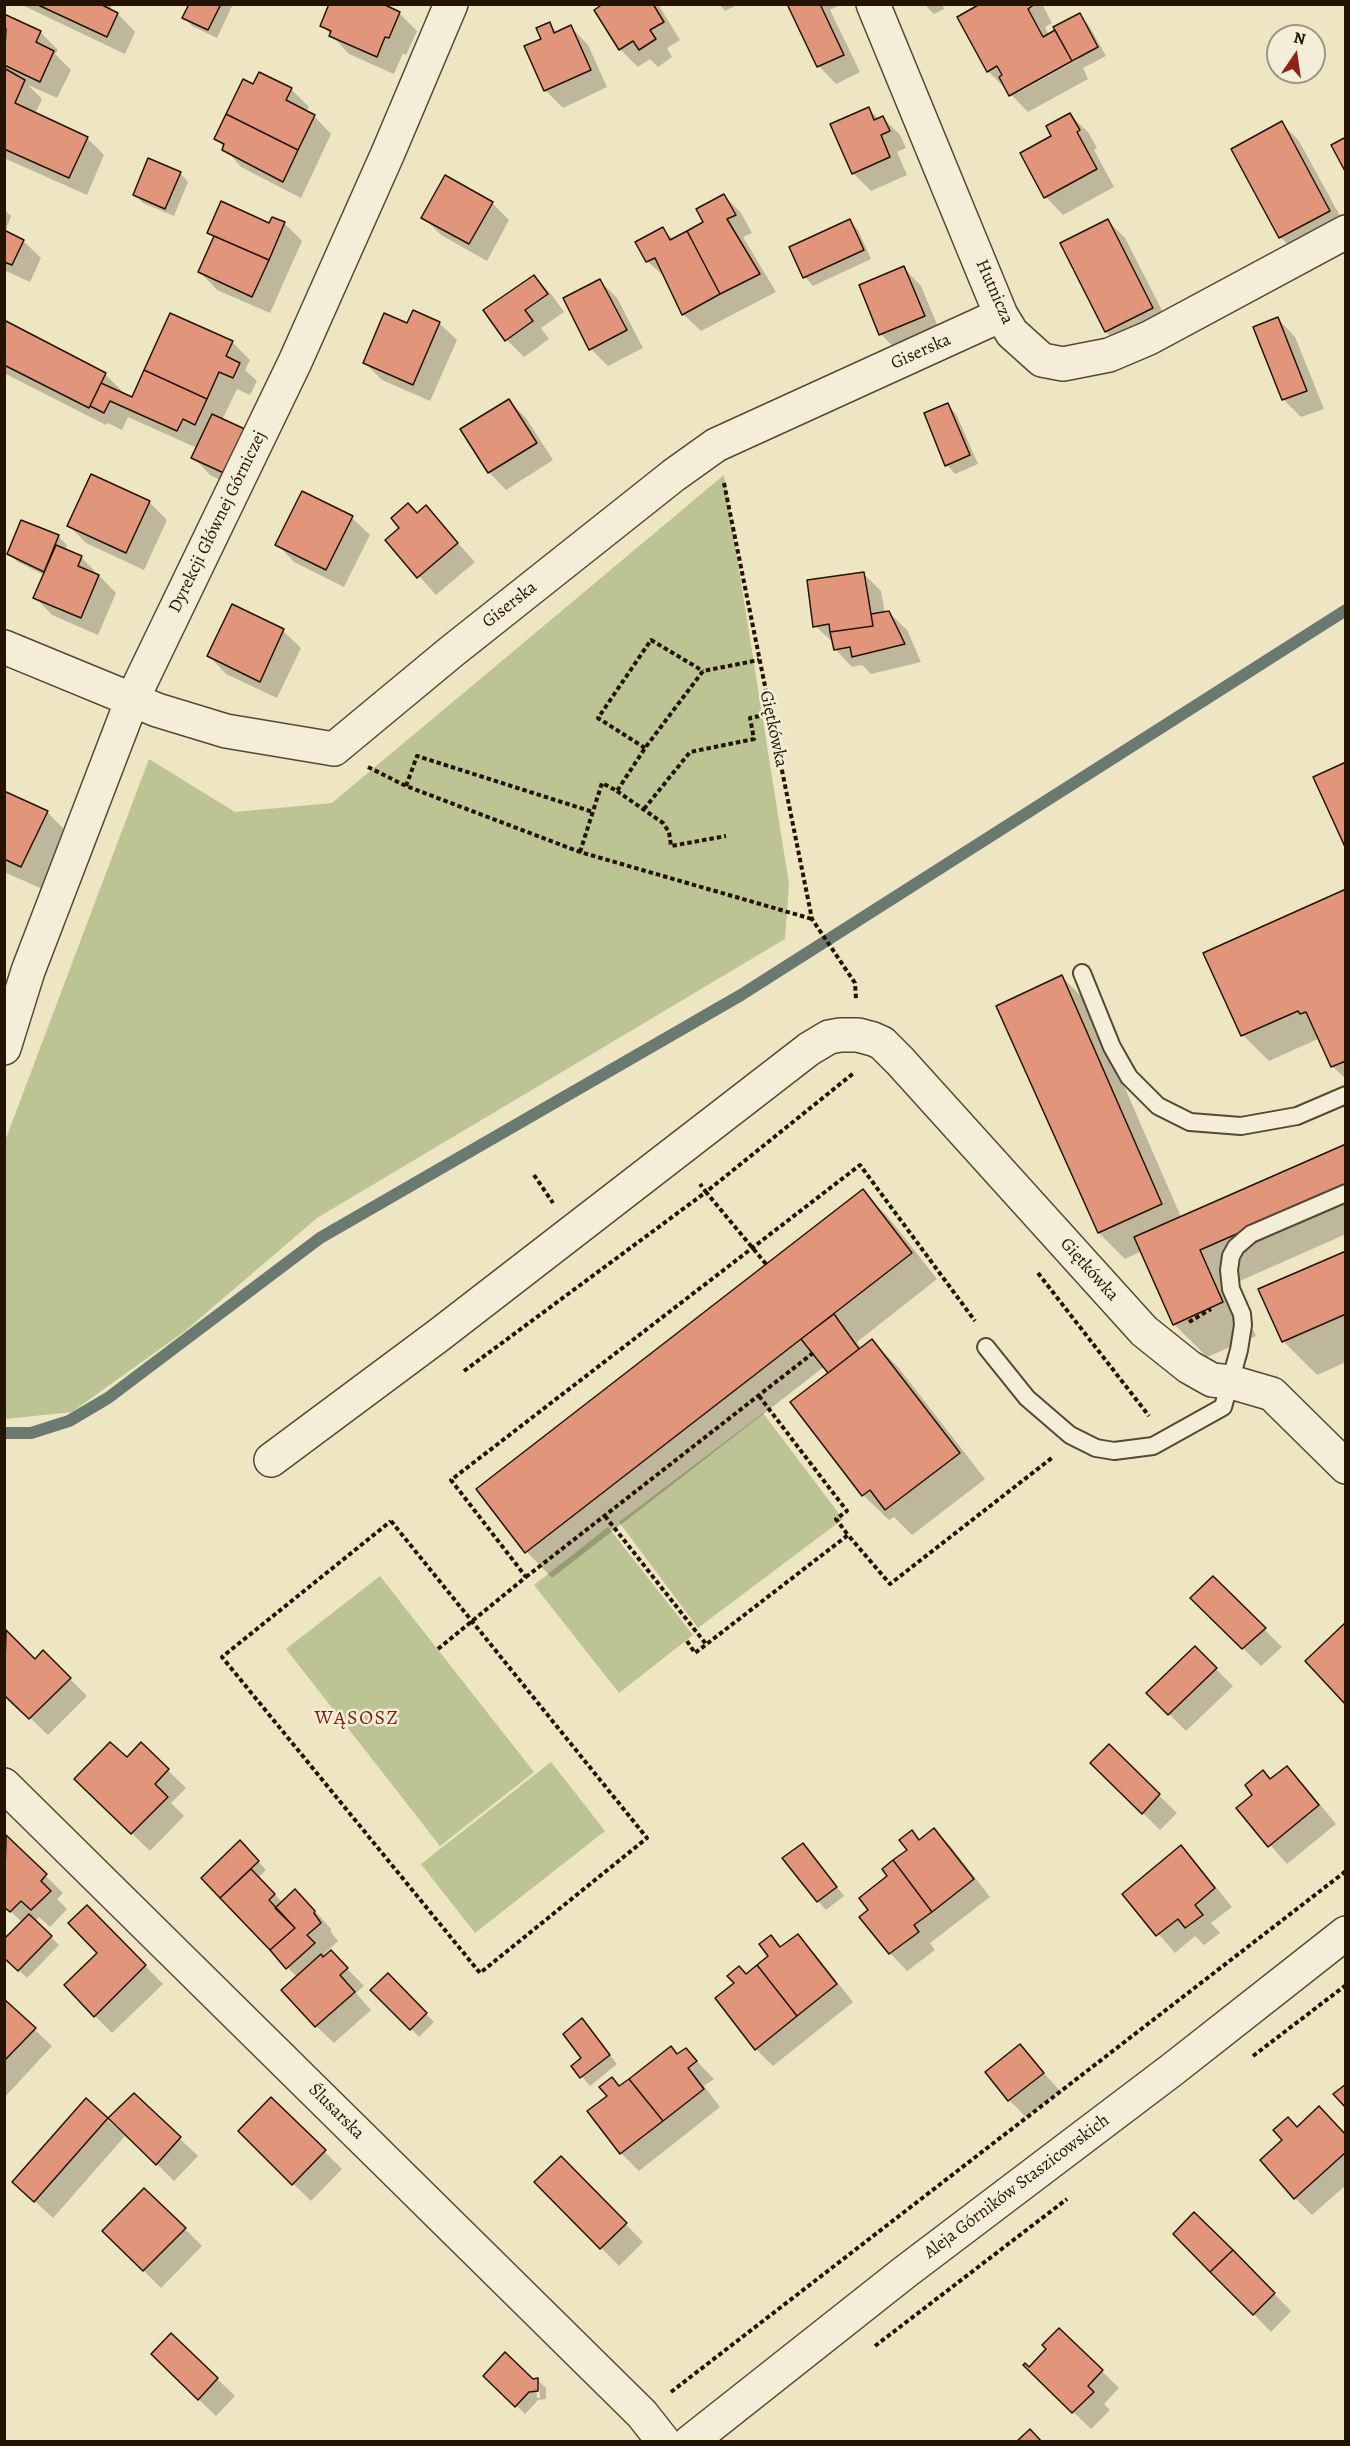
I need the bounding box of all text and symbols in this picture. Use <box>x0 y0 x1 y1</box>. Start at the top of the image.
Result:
north arrow <box>1266 24 1326 84</box>
text: N <box>1291 26 1308 50</box>
street label: Hutnicza <box>970 256 1018 328</box>
street label: Giserska <box>888 329 954 375</box>
street label: Dyrekcji Głównej Górniczej <box>164 427 272 617</box>
street label: Giserska <box>478 577 542 633</box>
street label: Giętkówka <box>754 689 792 769</box>
street label: Giętkówka <box>1055 1234 1123 1306</box>
district label: WĄSOSZ <box>315 1707 399 1731</box>
street label: Ślusarska <box>304 2080 368 2144</box>
street label: Aleja Górników Staszicowskich <box>920 2110 1114 2264</box>

